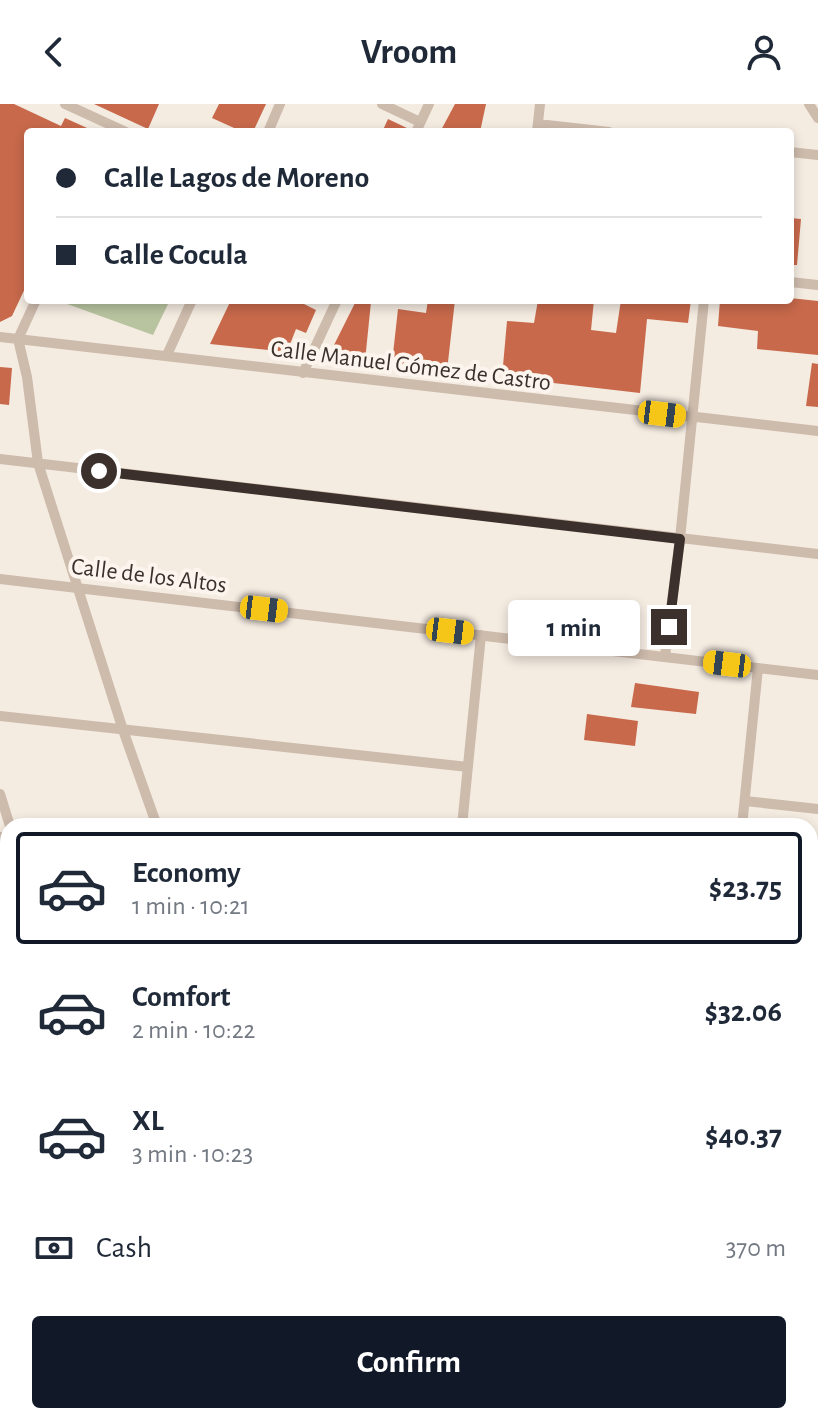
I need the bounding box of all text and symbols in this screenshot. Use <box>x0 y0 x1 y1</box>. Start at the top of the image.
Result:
icon: back <box>32 30 76 74</box>
icon: person <box>742 30 786 74</box>
text: Vroom <box>361 34 457 70</box>
text: Calle Lagos de Moreno <box>104 163 369 193</box>
text: Calle Cocula <box>104 240 248 270</box>
street label: Calle Manuel Gómez de Castro <box>269 337 552 395</box>
car <box>637 399 687 429</box>
route start <box>81 453 117 489</box>
street label: Calle de los Altos <box>70 555 228 597</box>
car <box>239 594 289 624</box>
callout: 1 min <box>509 599 641 655</box>
route end <box>651 609 687 645</box>
text: 1 min <box>547 615 601 641</box>
car <box>425 616 475 646</box>
car <box>702 649 752 679</box>
icon: car <box>36 852 108 924</box>
text: Economy <box>132 858 241 888</box>
text: $23.75 <box>709 873 782 903</box>
text: 1 min · 10:21 <box>132 893 250 919</box>
icon: car <box>36 976 108 1048</box>
text: Comfort <box>132 982 231 1012</box>
text: $32.06 <box>704 997 782 1027</box>
text: 2 min · 10:22 <box>132 1017 255 1043</box>
icon: car <box>36 1100 108 1172</box>
text: XL <box>132 1106 164 1136</box>
text: $40.37 <box>705 1121 782 1151</box>
text: 3 min · 10:23 <box>132 1141 253 1167</box>
icon: cash <box>32 1226 76 1270</box>
text: Cash <box>96 1233 152 1263</box>
text: 370 m <box>726 1235 786 1261</box>
button: Confirm <box>32 1316 786 1408</box>

